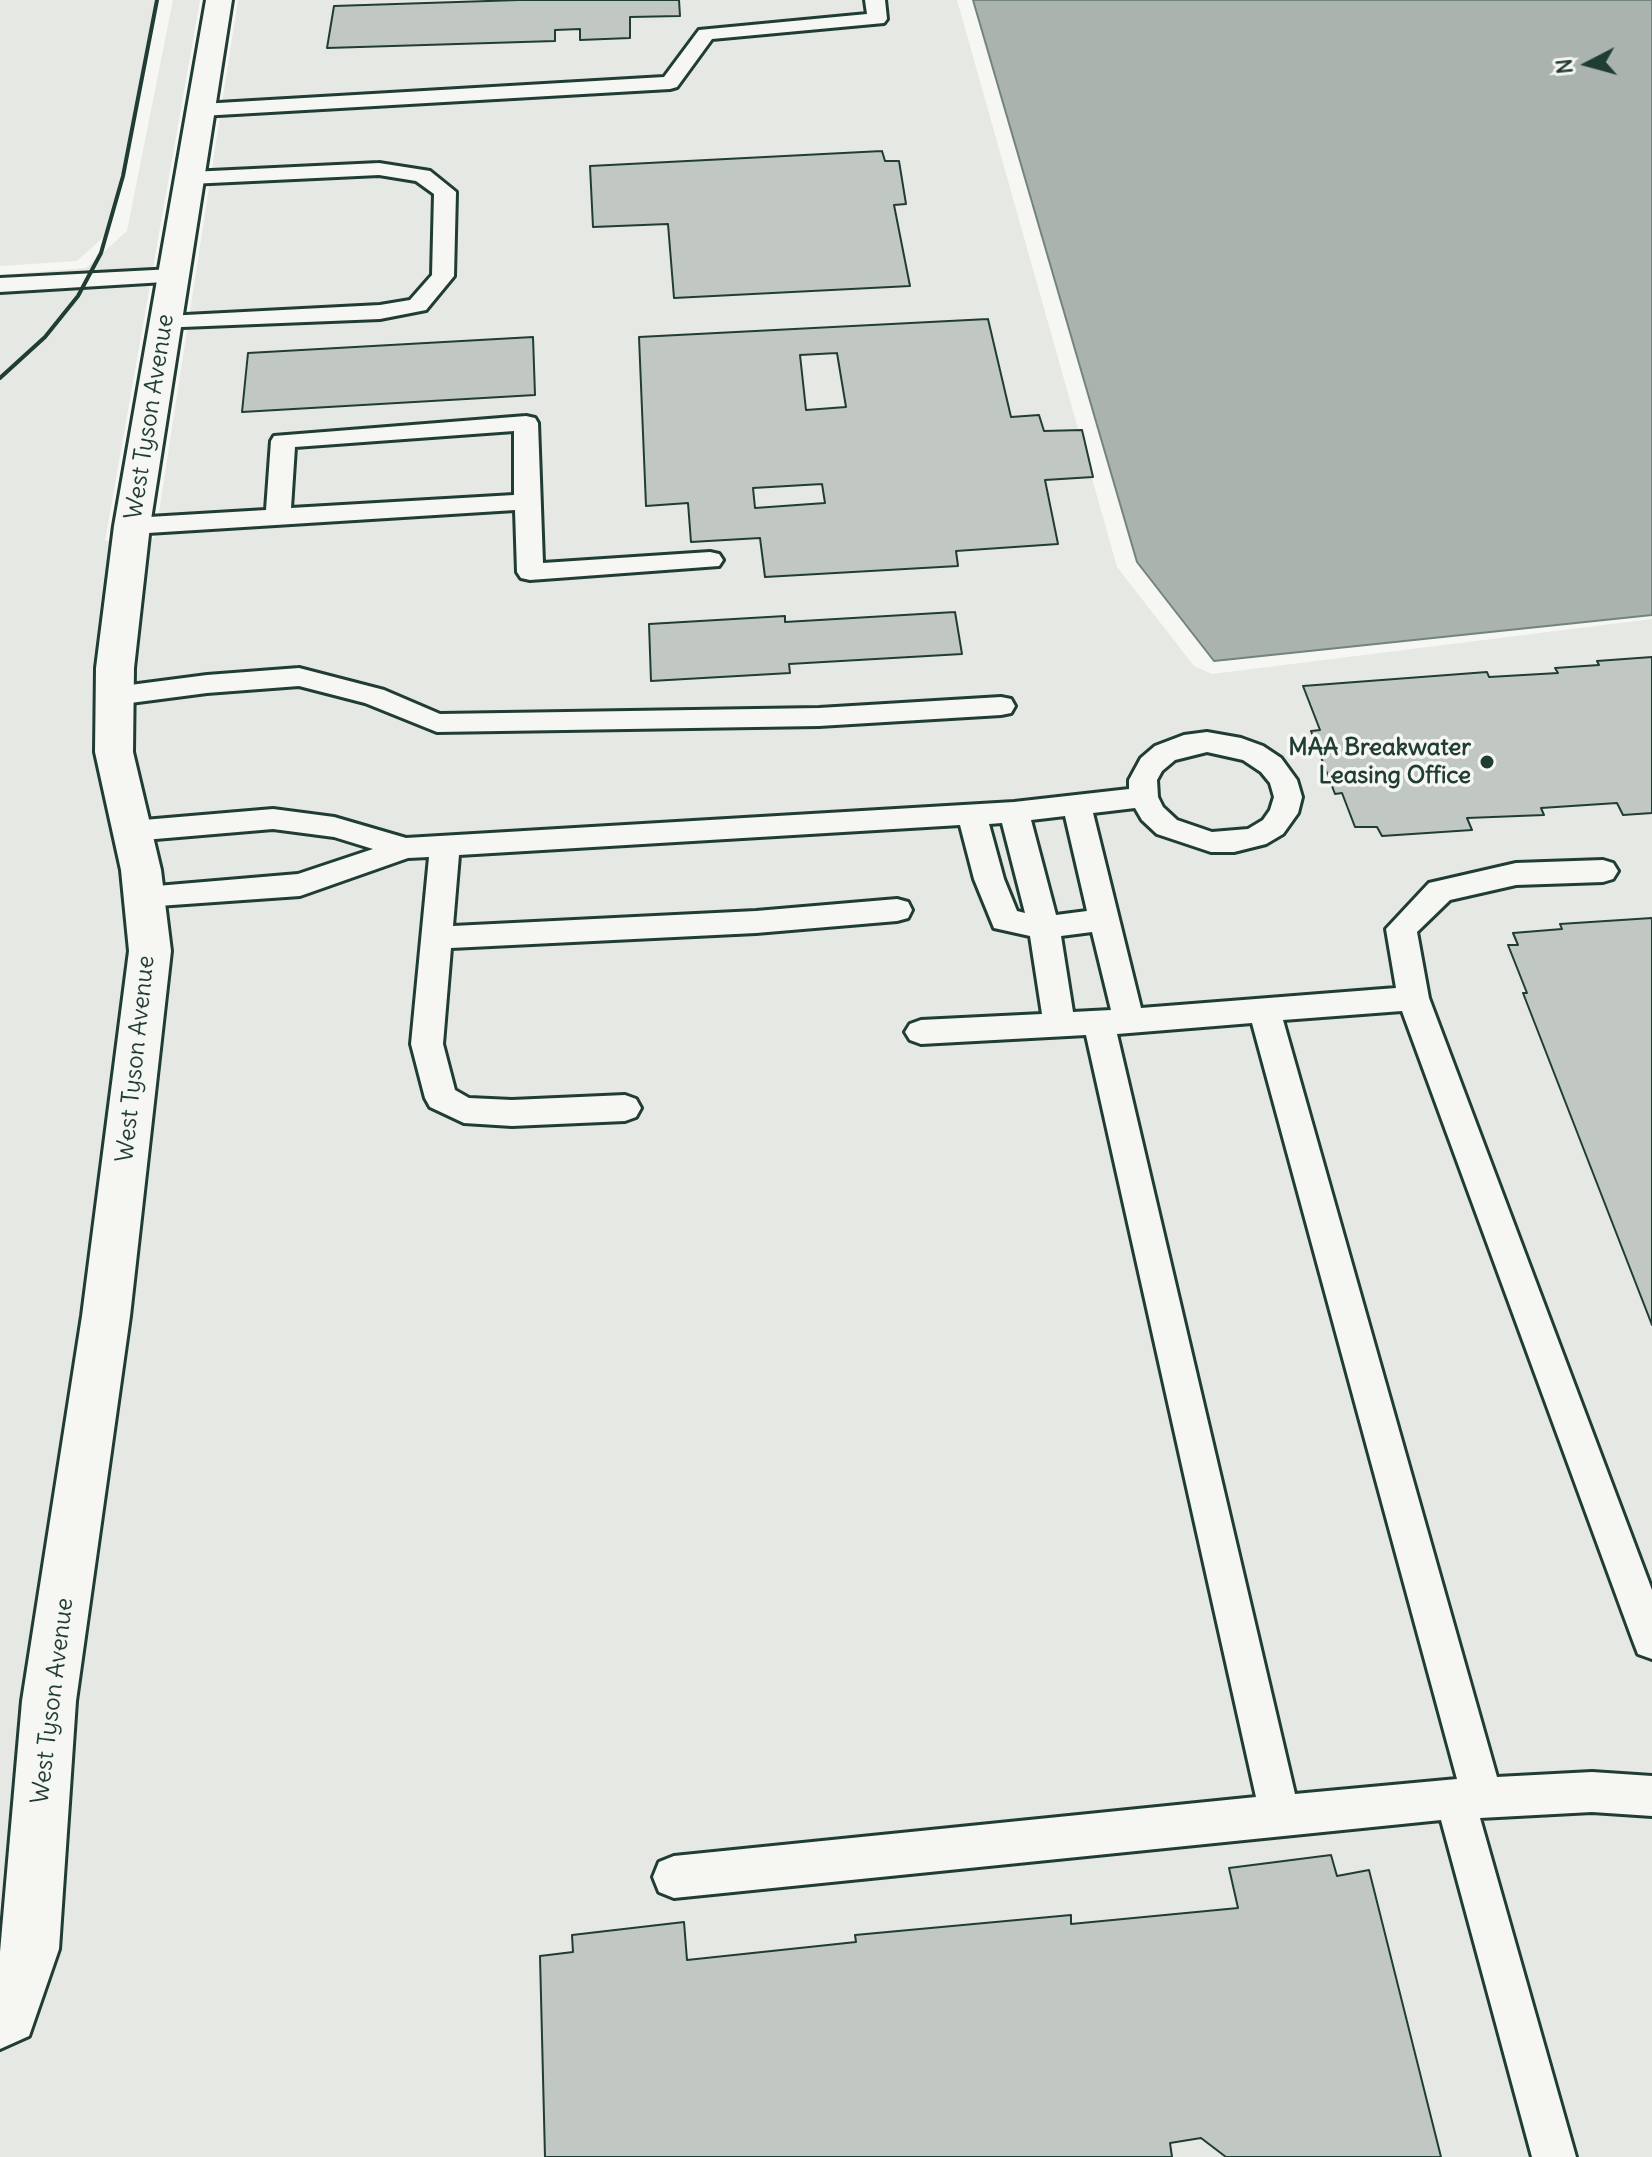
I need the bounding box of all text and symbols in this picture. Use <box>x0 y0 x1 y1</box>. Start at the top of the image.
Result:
north arrow <box>1548 24 1628 104</box>
text: N <box>1549 57 1579 76</box>
street label: West Tyson Avenue <box>120 312 180 522</box>
place label: MAA Breakwater Leasing Office <box>1288 734 1471 790</box>
marker: MAA Breakwater Leasing Office <box>1478 753 1496 771</box>
street label: West Tyson Avenue <box>111 954 161 1164</box>
street label: West Tyson Avenue <box>26 1596 80 1806</box>

